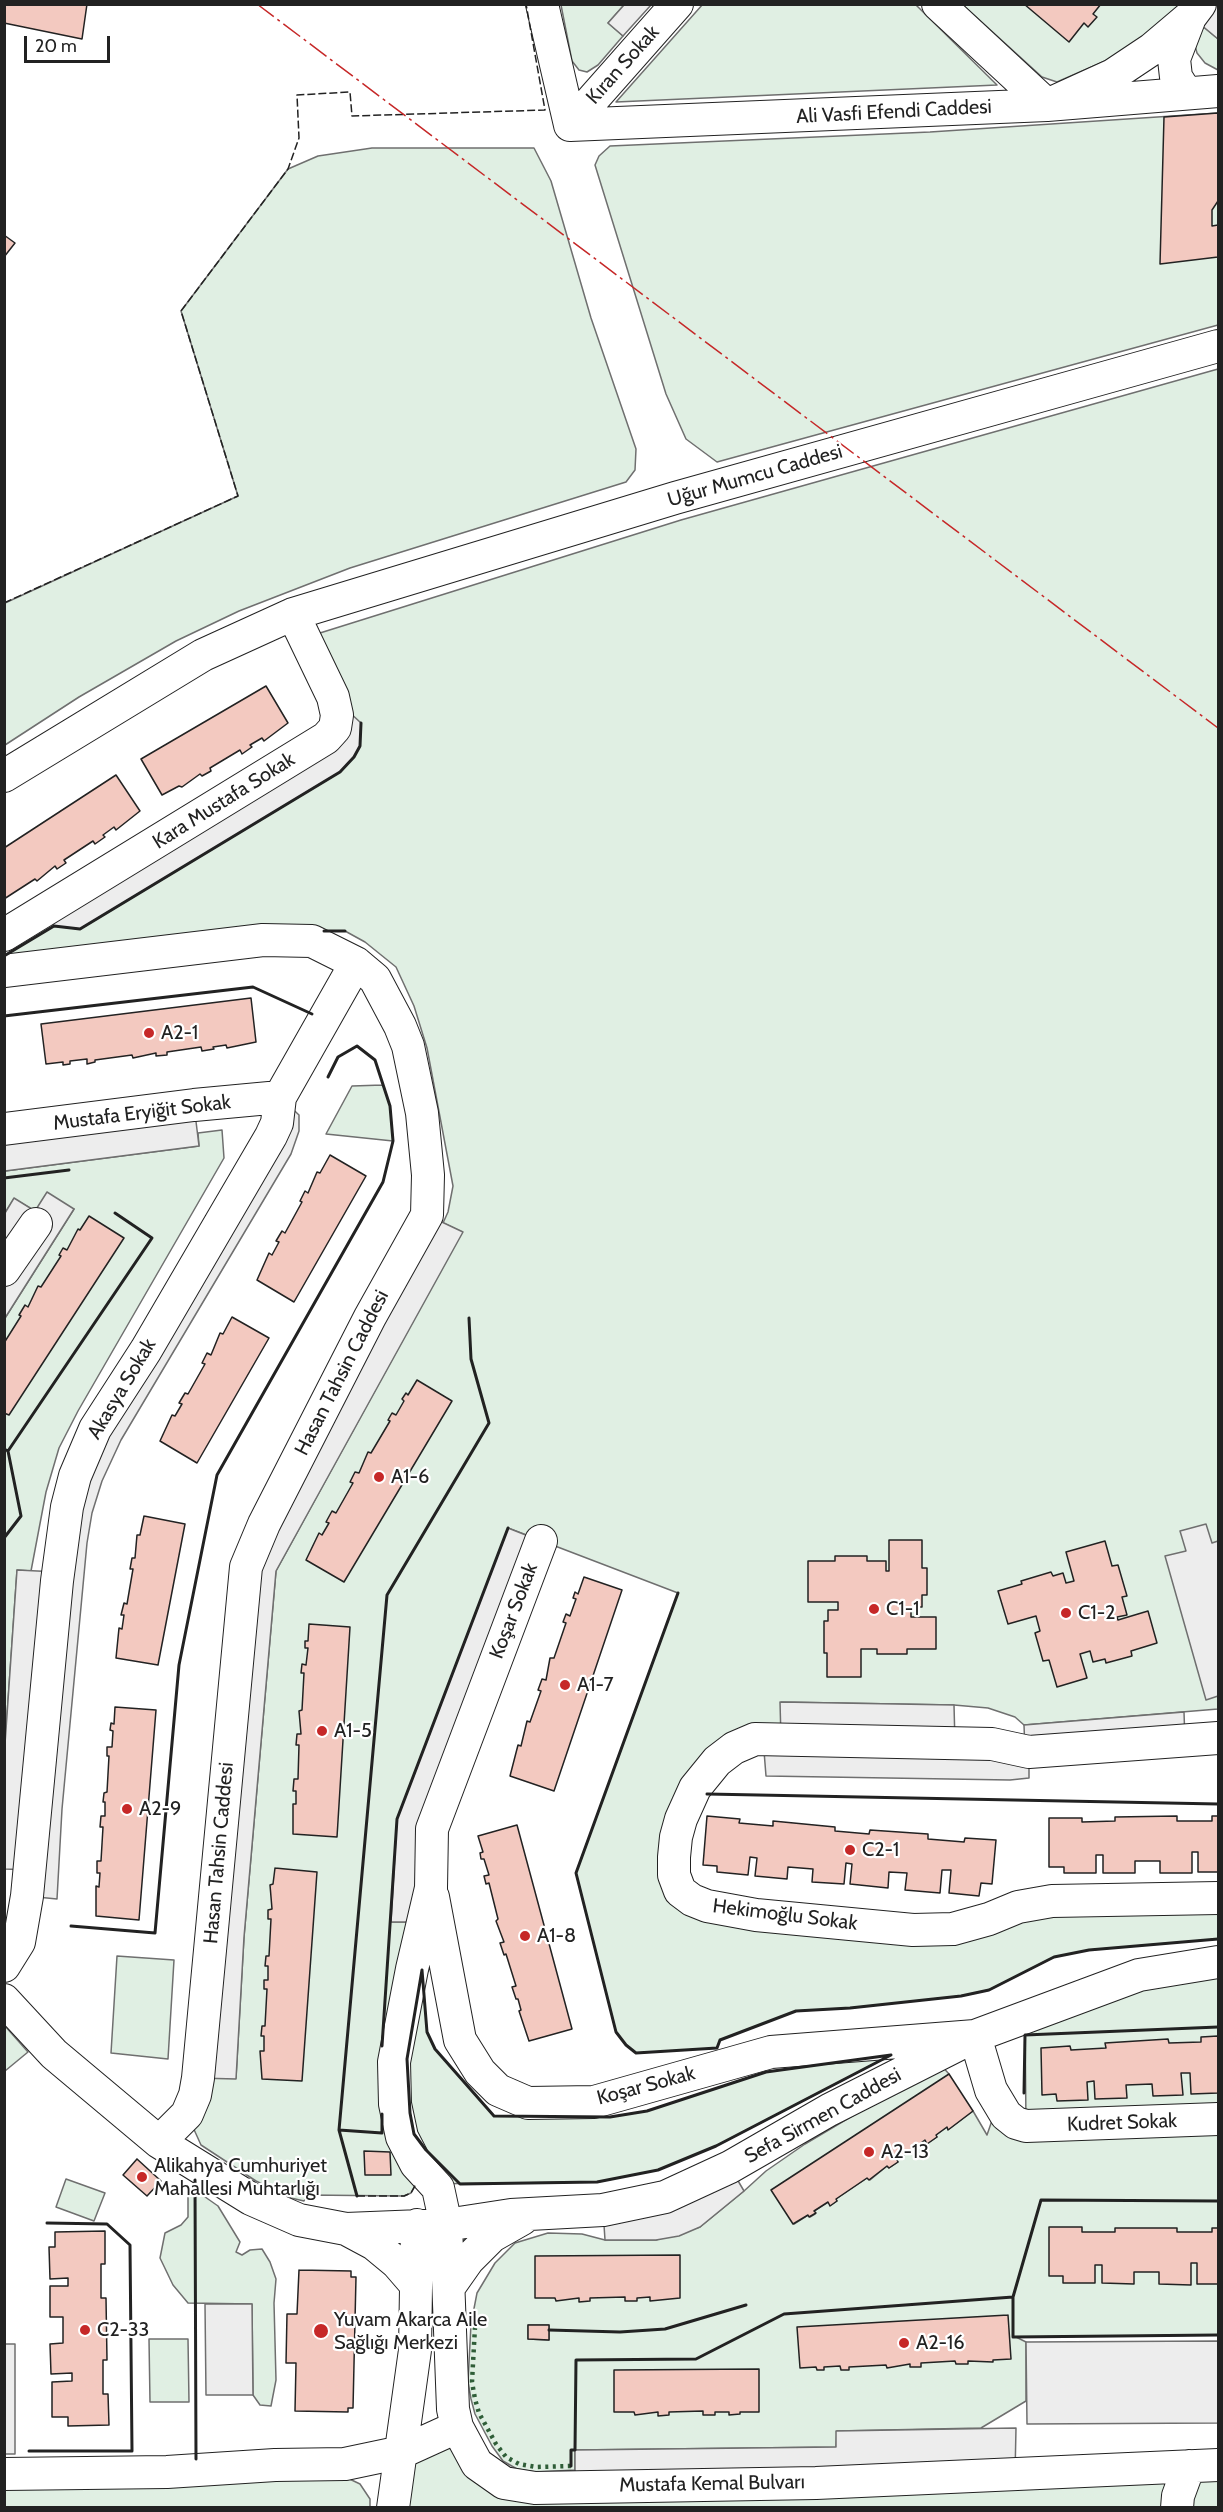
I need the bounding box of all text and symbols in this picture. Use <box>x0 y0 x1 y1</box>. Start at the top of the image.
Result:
street label: Kıran Sokak <box>581 21 665 109</box>
scale bar <box>27 24 112 62</box>
text: 20 m <box>35 35 77 57</box>
street label: Ali Vasfi Efendi Caddesi <box>796 95 992 129</box>
street label: Uğur Mumcu Caddesi <box>665 440 845 512</box>
street label: Kara Mustafa Sokak <box>149 748 299 854</box>
place label: A2-1 <box>161 1021 198 1045</box>
marker: A2-1 <box>142 1026 156 1040</box>
street label: Mustafa Eryiğit Sokak <box>52 1090 232 1136</box>
street label: Hasan Tahsin Caddesi <box>290 1286 394 1460</box>
street label: Akasya Sokak <box>83 1334 161 1444</box>
place label: A1-6 <box>391 1465 429 1489</box>
marker: A1-6 <box>372 1470 386 1484</box>
street label: Koşar Sokak <box>485 1560 543 1662</box>
place label: C1-1 <box>886 1597 920 1621</box>
place label: C1-2 <box>1078 1601 1115 1625</box>
marker: C1-1 <box>867 1602 881 1616</box>
marker: C1-2 <box>1059 1606 1073 1620</box>
place label: A1-7 <box>577 1673 614 1697</box>
marker: A1-7 <box>558 1678 572 1692</box>
place label: A1-5 <box>334 1719 372 1743</box>
marker: A1-5 <box>315 1724 329 1738</box>
street label: Hasan Tahsin Caddesi <box>199 1761 239 1945</box>
place label: A2-9 <box>139 1797 181 1821</box>
marker: A2-9 <box>120 1802 134 1816</box>
place label: C2-1 <box>862 1838 899 1862</box>
marker: C2-1 <box>843 1843 857 1857</box>
street label: Hekimoğlu Sokak <box>711 1894 859 1936</box>
place label: A1-8 <box>537 1924 576 1948</box>
marker: A1-8 <box>518 1929 532 1943</box>
street label: Koşar Sokak <box>594 2061 698 2111</box>
street label: Sefa Sirmen Caddesi <box>741 2063 905 2169</box>
street label: Kudret Sokak <box>1067 2109 1177 2137</box>
place label: A2-13 <box>881 2140 929 2164</box>
marker: A2-13 <box>862 2145 876 2159</box>
place label: Alikahya Cumhuriyet Mahallesi Muhtarlığı <box>154 2154 327 2201</box>
marker: Alikahya Cumhuriyet Mahallesi Muhtarlığı <box>135 2170 149 2184</box>
place label: Yuvam Akarca Aile Sağlığı Merkezi <box>334 2308 487 2355</box>
place label: C2-33 <box>97 2318 149 2342</box>
marker: Yuvam Akarca Aile Sağlığı Merkezi <box>312 2322 330 2340</box>
marker: C2-33 <box>78 2323 92 2337</box>
place label: A2-16 <box>916 2331 965 2355</box>
marker: A2-16 <box>897 2336 911 2350</box>
street label: Mustafa Kemal Bulvarı <box>619 2470 805 2498</box>

